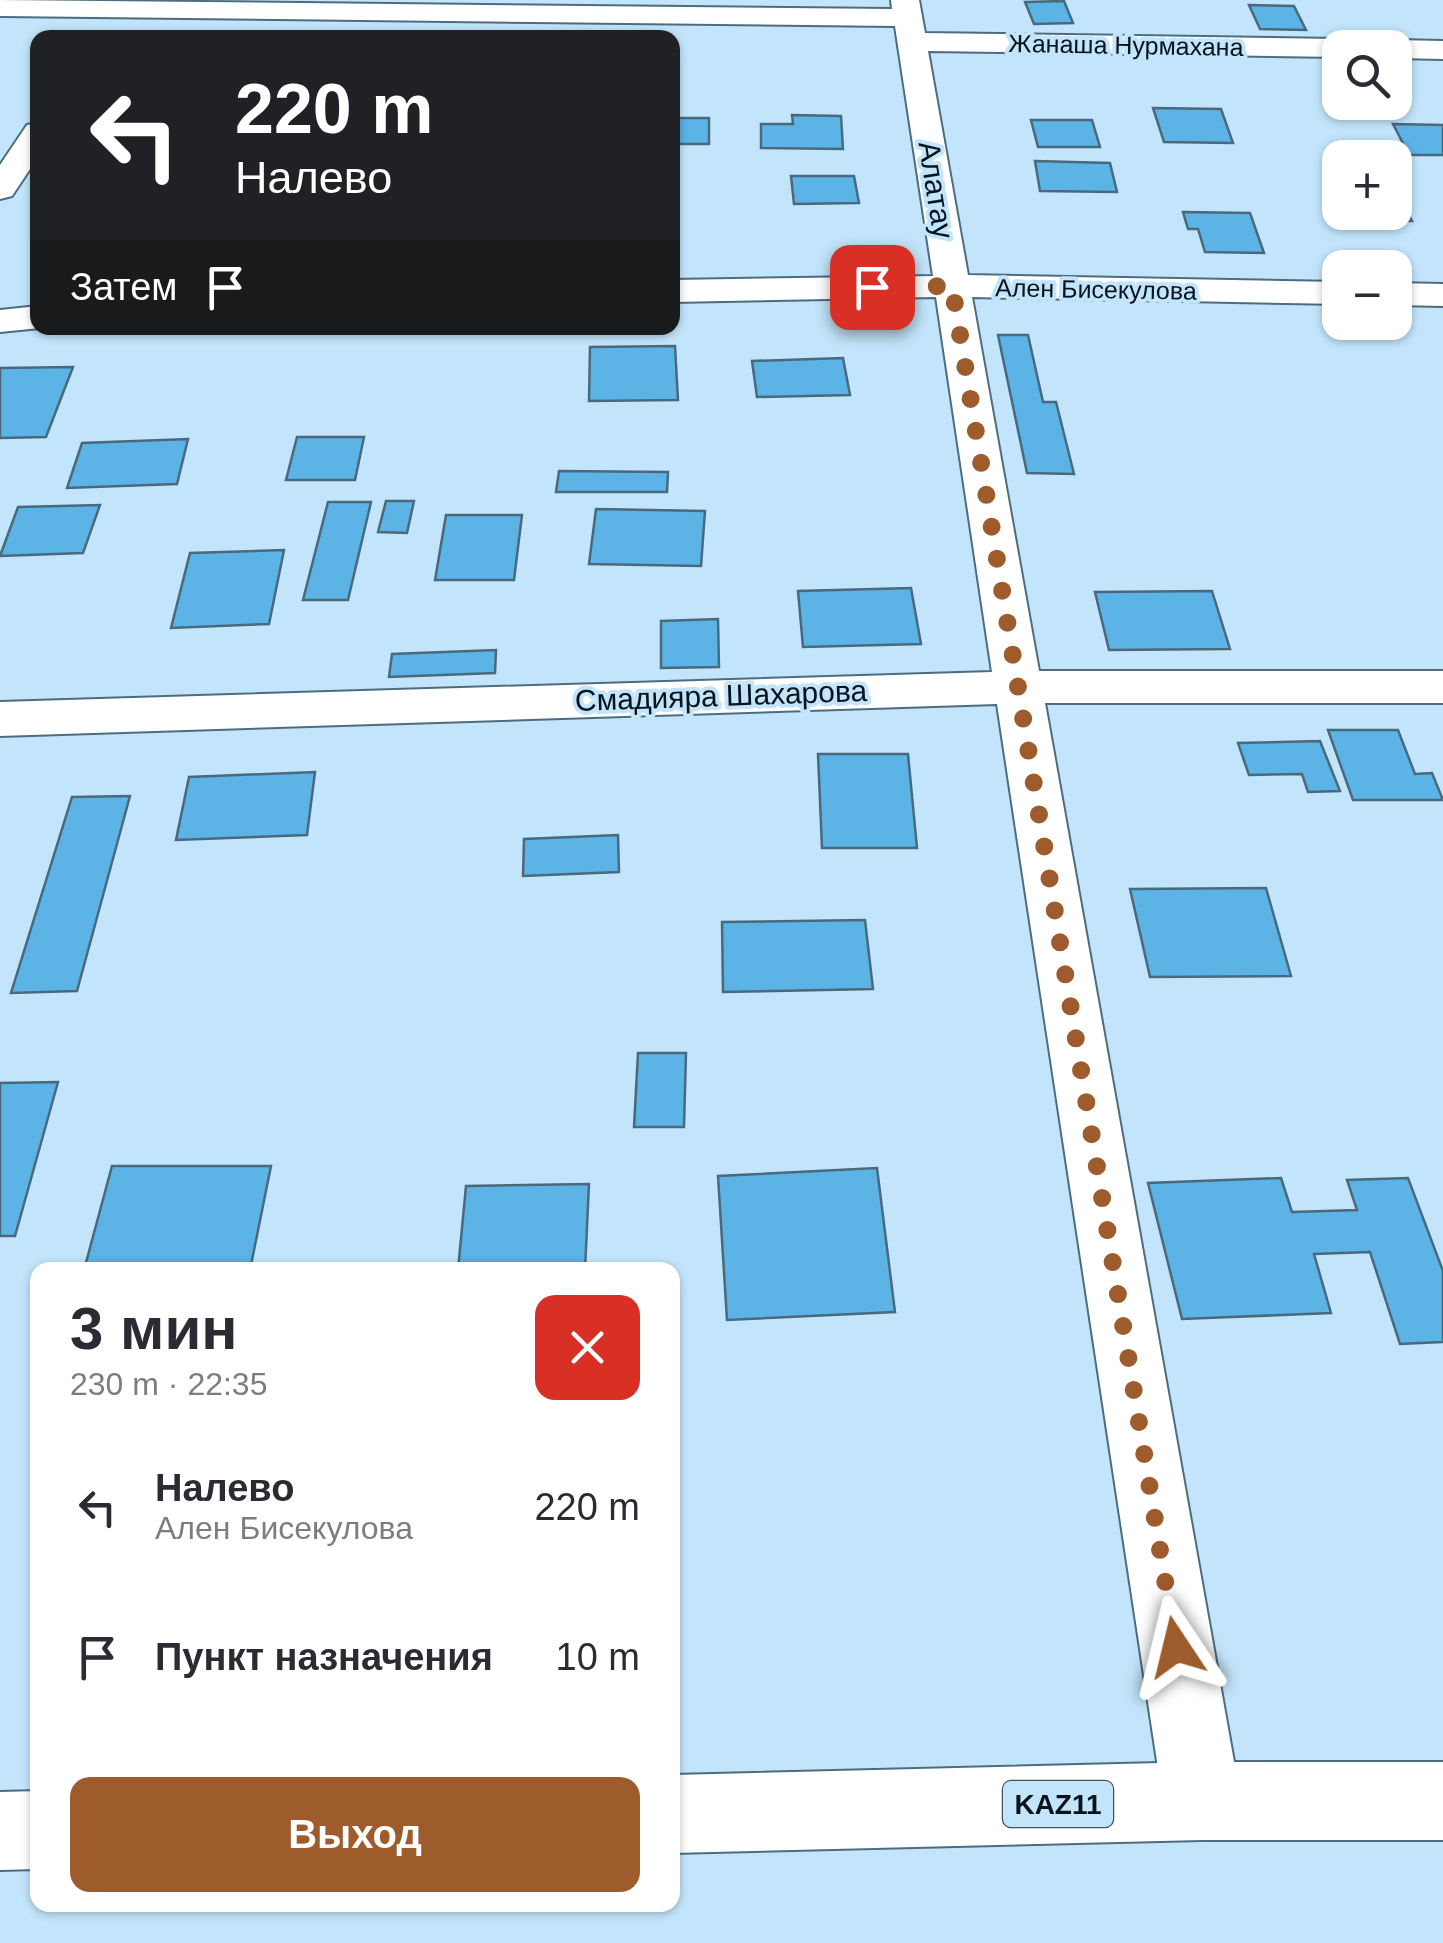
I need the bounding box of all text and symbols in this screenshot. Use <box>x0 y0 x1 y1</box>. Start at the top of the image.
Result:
street label: Жанаша Нурмахана <box>1008 29 1244 61</box>
map controls <box>1322 30 1412 340</box>
button: search <box>1322 30 1412 120</box>
icon: left <box>70 70 200 200</box>
text: 220 m <box>235 70 433 148</box>
street label: Алатау <box>913 139 960 241</box>
button: + <box>1322 140 1412 230</box>
text: Налево <box>235 152 392 203</box>
pin <box>830 245 915 330</box>
button: − <box>1322 250 1412 340</box>
icon: arrive <box>198 260 253 315</box>
icon: arrive <box>845 260 900 315</box>
text: Затем <box>70 266 178 308</box>
street label: Ален Бисекулова <box>995 273 1197 305</box>
street label: Смадияра Шахарова <box>574 674 868 717</box>
text: 3 мин <box>70 1295 238 1362</box>
button: close <box>535 1295 640 1400</box>
text: 230 m · 22:35 <box>70 1366 267 1402</box>
text: Налево <box>155 1467 294 1509</box>
icon: left <box>70 1480 125 1535</box>
text: 220 m <box>534 1486 640 1528</box>
text: Ален Бисекулова <box>155 1510 413 1546</box>
position arrow <box>1124 1595 1228 1699</box>
icon: arrive <box>70 1630 125 1685</box>
text: Пункт назначения <box>155 1636 493 1678</box>
text: 10 m <box>556 1636 640 1678</box>
button: Выход <box>70 1777 640 1892</box>
road number: KAZ11 <box>1003 1781 1113 1827</box>

